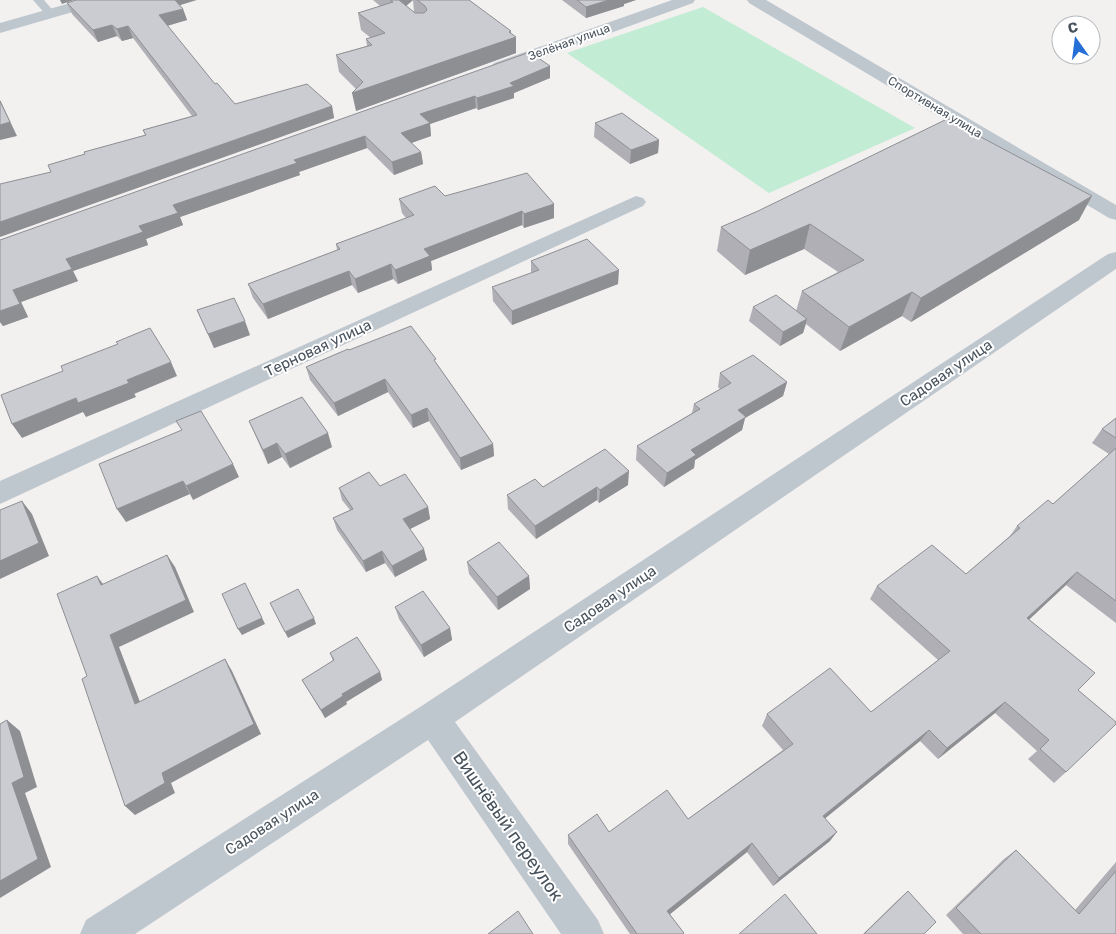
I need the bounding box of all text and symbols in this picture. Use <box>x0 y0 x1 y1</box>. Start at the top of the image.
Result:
north arrow <box>1051 15 1101 65</box>
text: С <box>1066 18 1080 37</box>
street label: Зелёная улица <box>526 21 612 63</box>
street label: Спортивная улица <box>885 73 985 141</box>
street label: Терновая улица <box>262 315 374 381</box>
street label: Садовая улица <box>896 335 996 411</box>
street label: Садовая улица <box>560 561 660 637</box>
street label: Вишнёвый переулок <box>448 747 568 905</box>
street label: Садовая улица <box>222 785 322 859</box>

